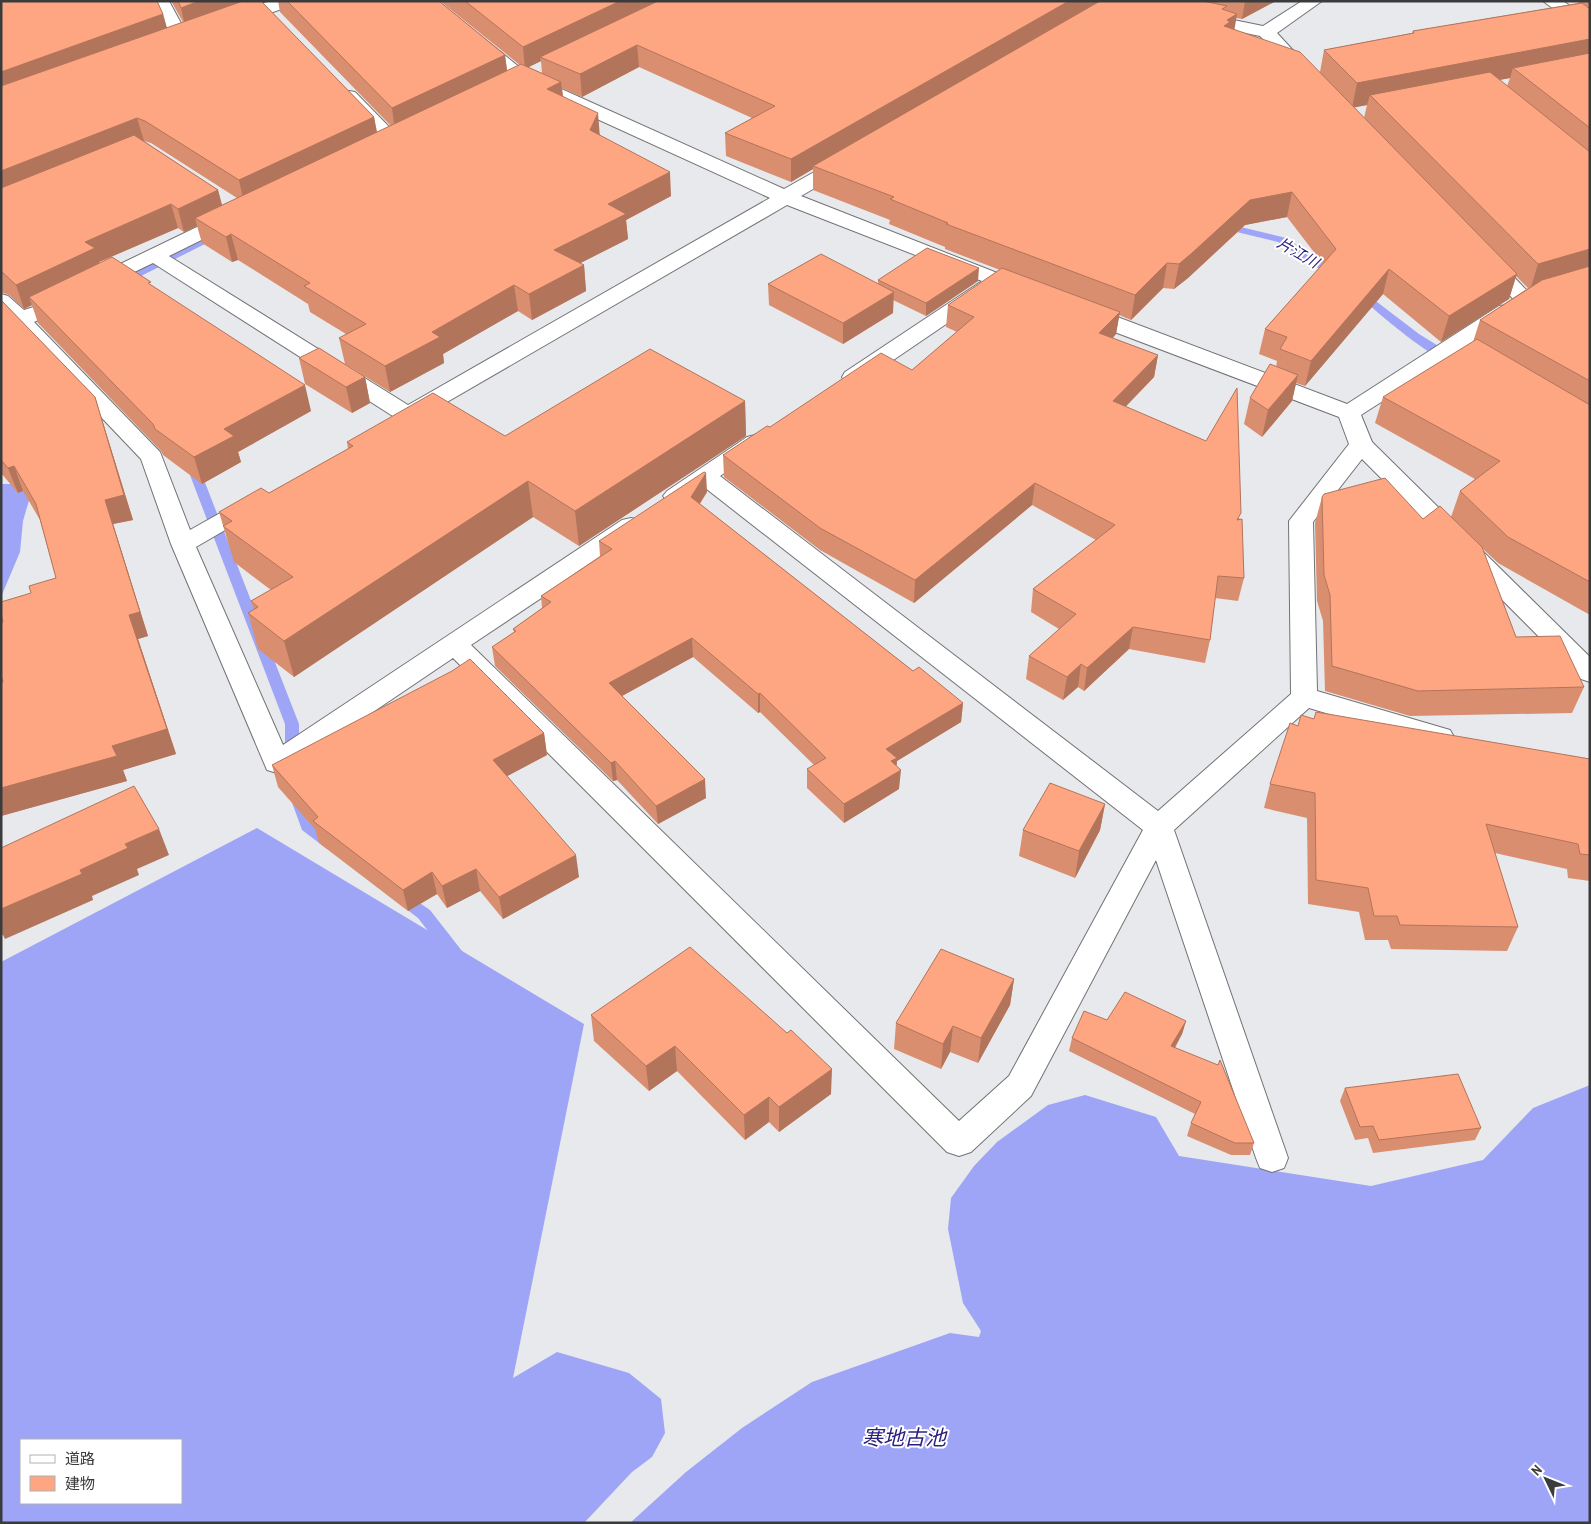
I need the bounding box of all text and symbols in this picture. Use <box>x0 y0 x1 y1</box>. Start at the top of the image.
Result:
water label: 片江川 <box>1274 232 1325 274</box>
water label: 寒地古池 <box>862 1423 948 1452</box>
legend <box>20 1439 182 1504</box>
text: 道路 <box>65 1448 95 1469</box>
north arrow <box>1521 1454 1571 1504</box>
text: N <box>1527 1461 1546 1479</box>
text: 建物 <box>65 1473 95 1494</box>

